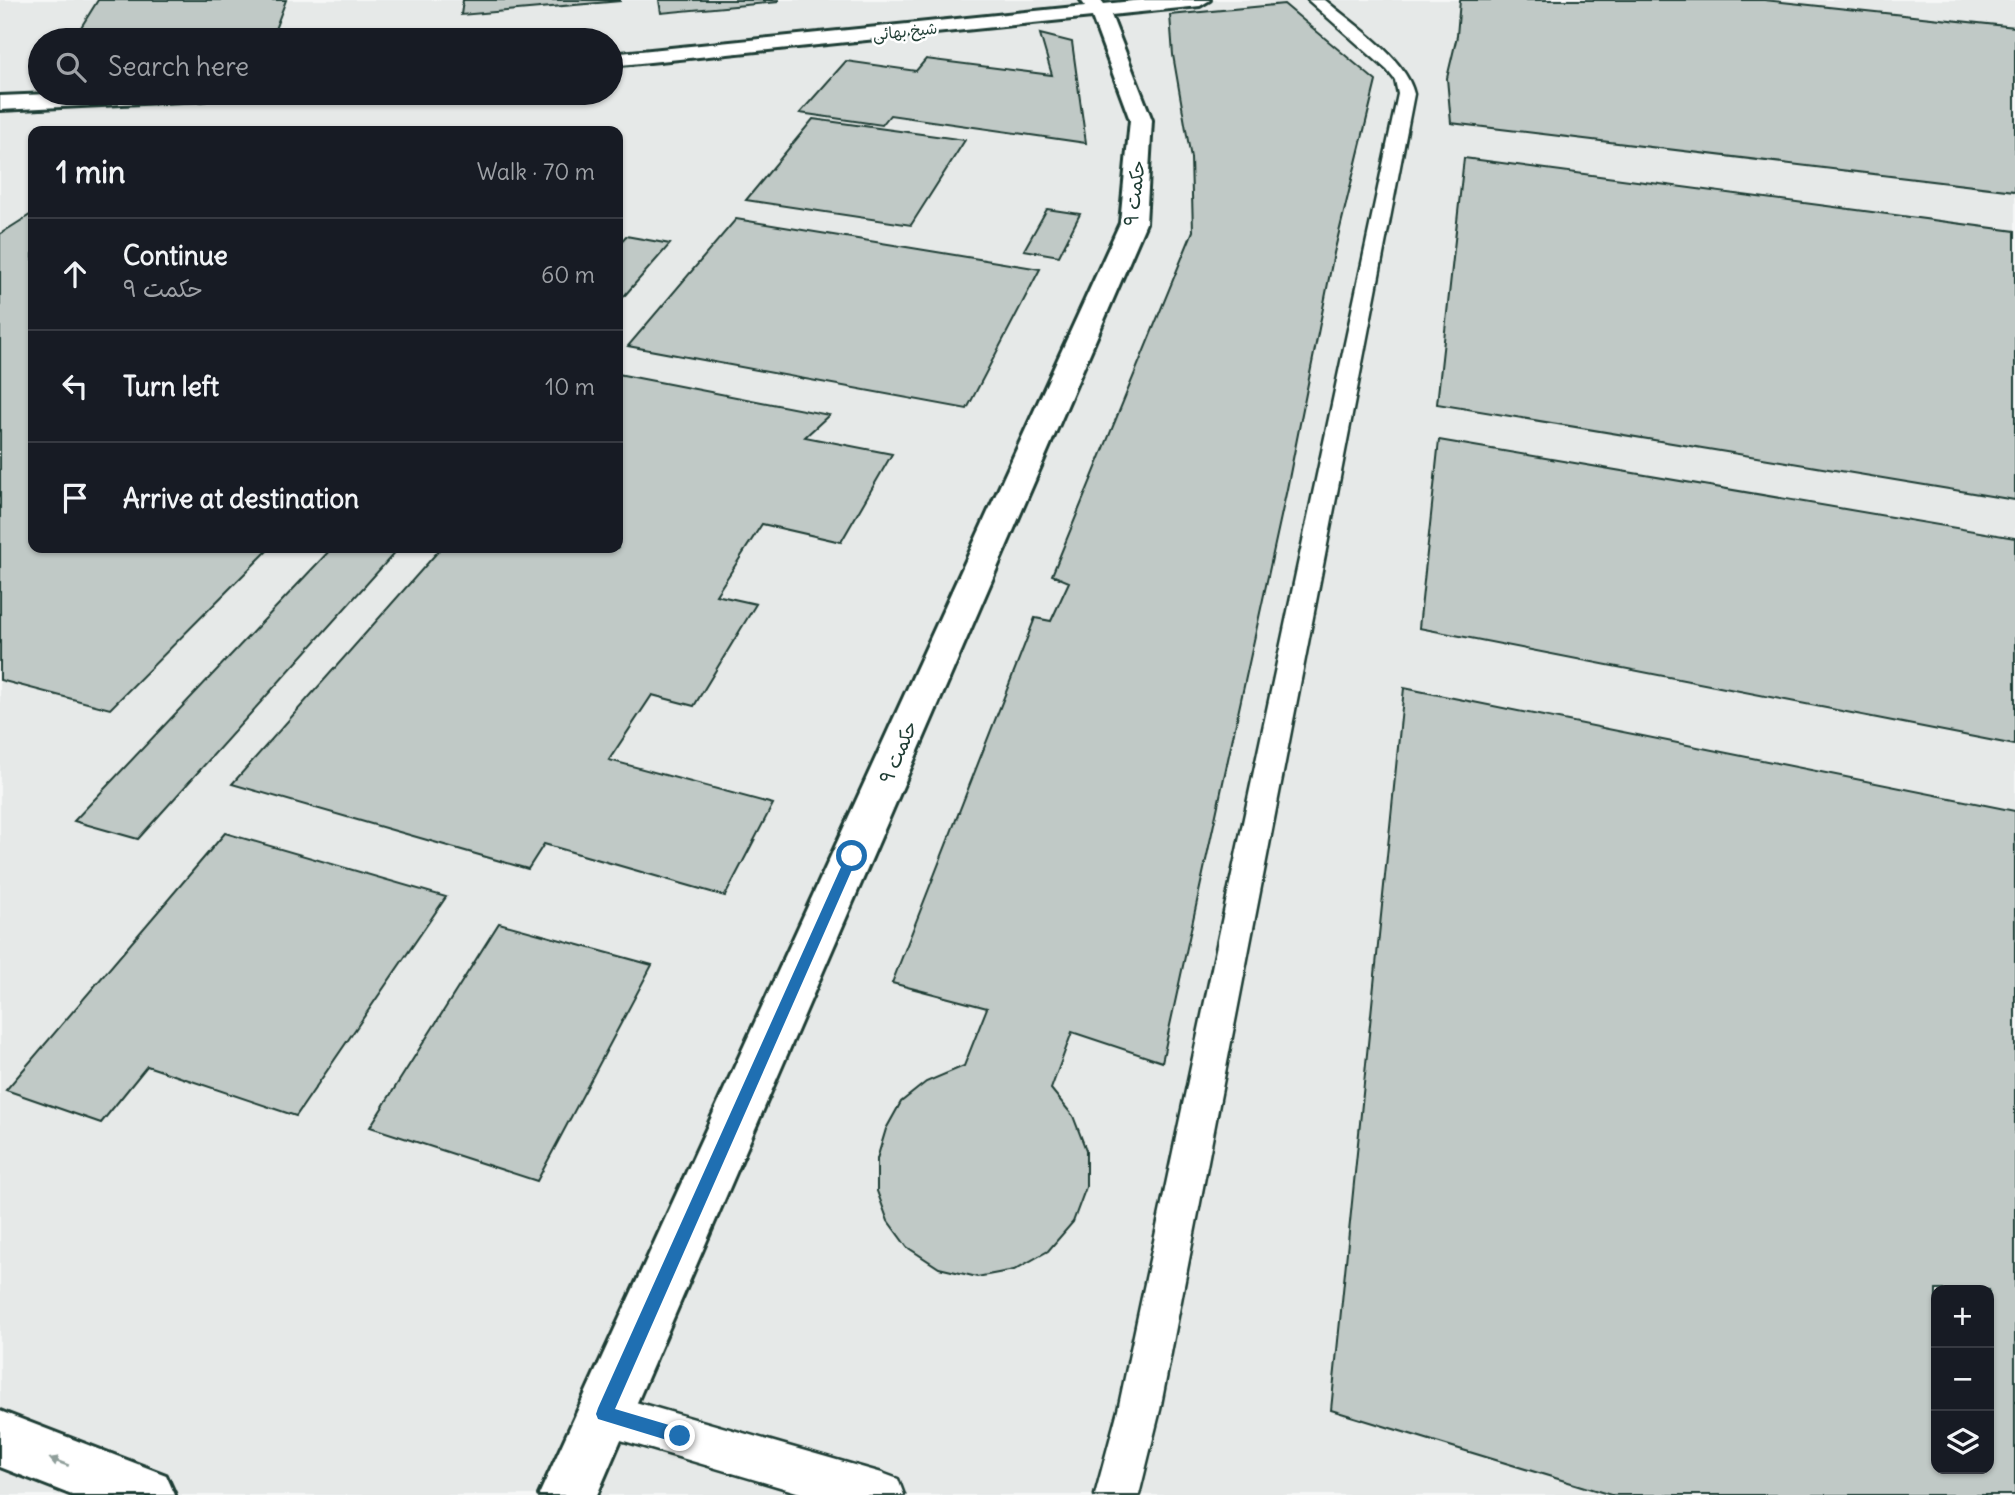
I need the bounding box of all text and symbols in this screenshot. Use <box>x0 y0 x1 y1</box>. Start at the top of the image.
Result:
street label: شیخ بهائی <box>872 18 938 45</box>
search box <box>28 28 623 105</box>
icon: search <box>52 48 90 86</box>
text: Search here <box>108 50 249 83</box>
text: 1 min <box>56 153 125 191</box>
text: Walk · 70 m <box>477 157 595 186</box>
street label: حکمت ۹ <box>1118 159 1150 227</box>
text: Continue <box>123 239 228 272</box>
icon: ahead <box>56 255 94 293</box>
text: 60 m <box>541 260 595 289</box>
text: حکمت ۹ <box>123 274 203 303</box>
icon: left <box>56 367 94 405</box>
text: Turn left <box>123 370 219 403</box>
text: 10 m <box>545 372 595 401</box>
icon: arrive <box>56 479 94 517</box>
text: Arrive at destination <box>123 482 359 515</box>
street label: حکمت ۹ <box>874 717 922 787</box>
route start <box>836 840 867 871</box>
map controls <box>1931 1285 1994 1474</box>
button: + <box>1931 1285 1994 1348</box>
button: − <box>1931 1348 1994 1411</box>
button: layers <box>1931 1411 1994 1474</box>
route end <box>664 1420 695 1451</box>
one-way arrow <box>49 1456 70 1467</box>

